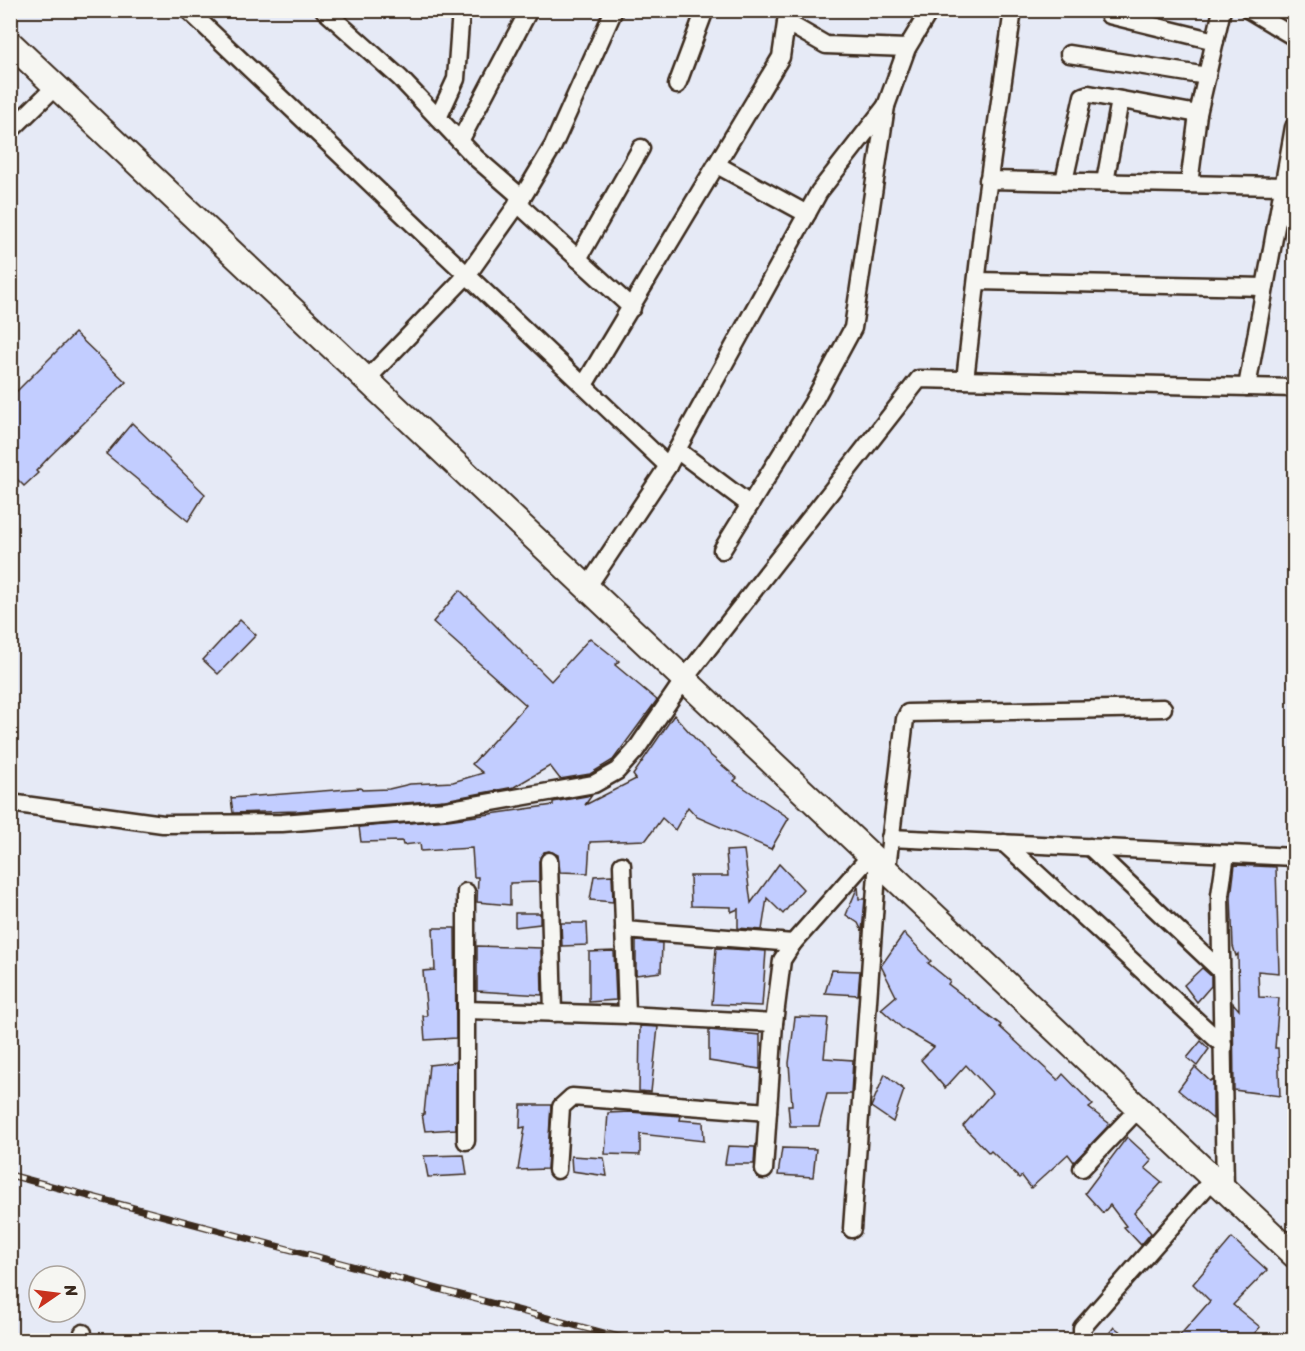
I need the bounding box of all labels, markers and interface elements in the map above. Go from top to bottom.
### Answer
north arrow [27,1264,87,1324]
text: N [55,1281,87,1300]

